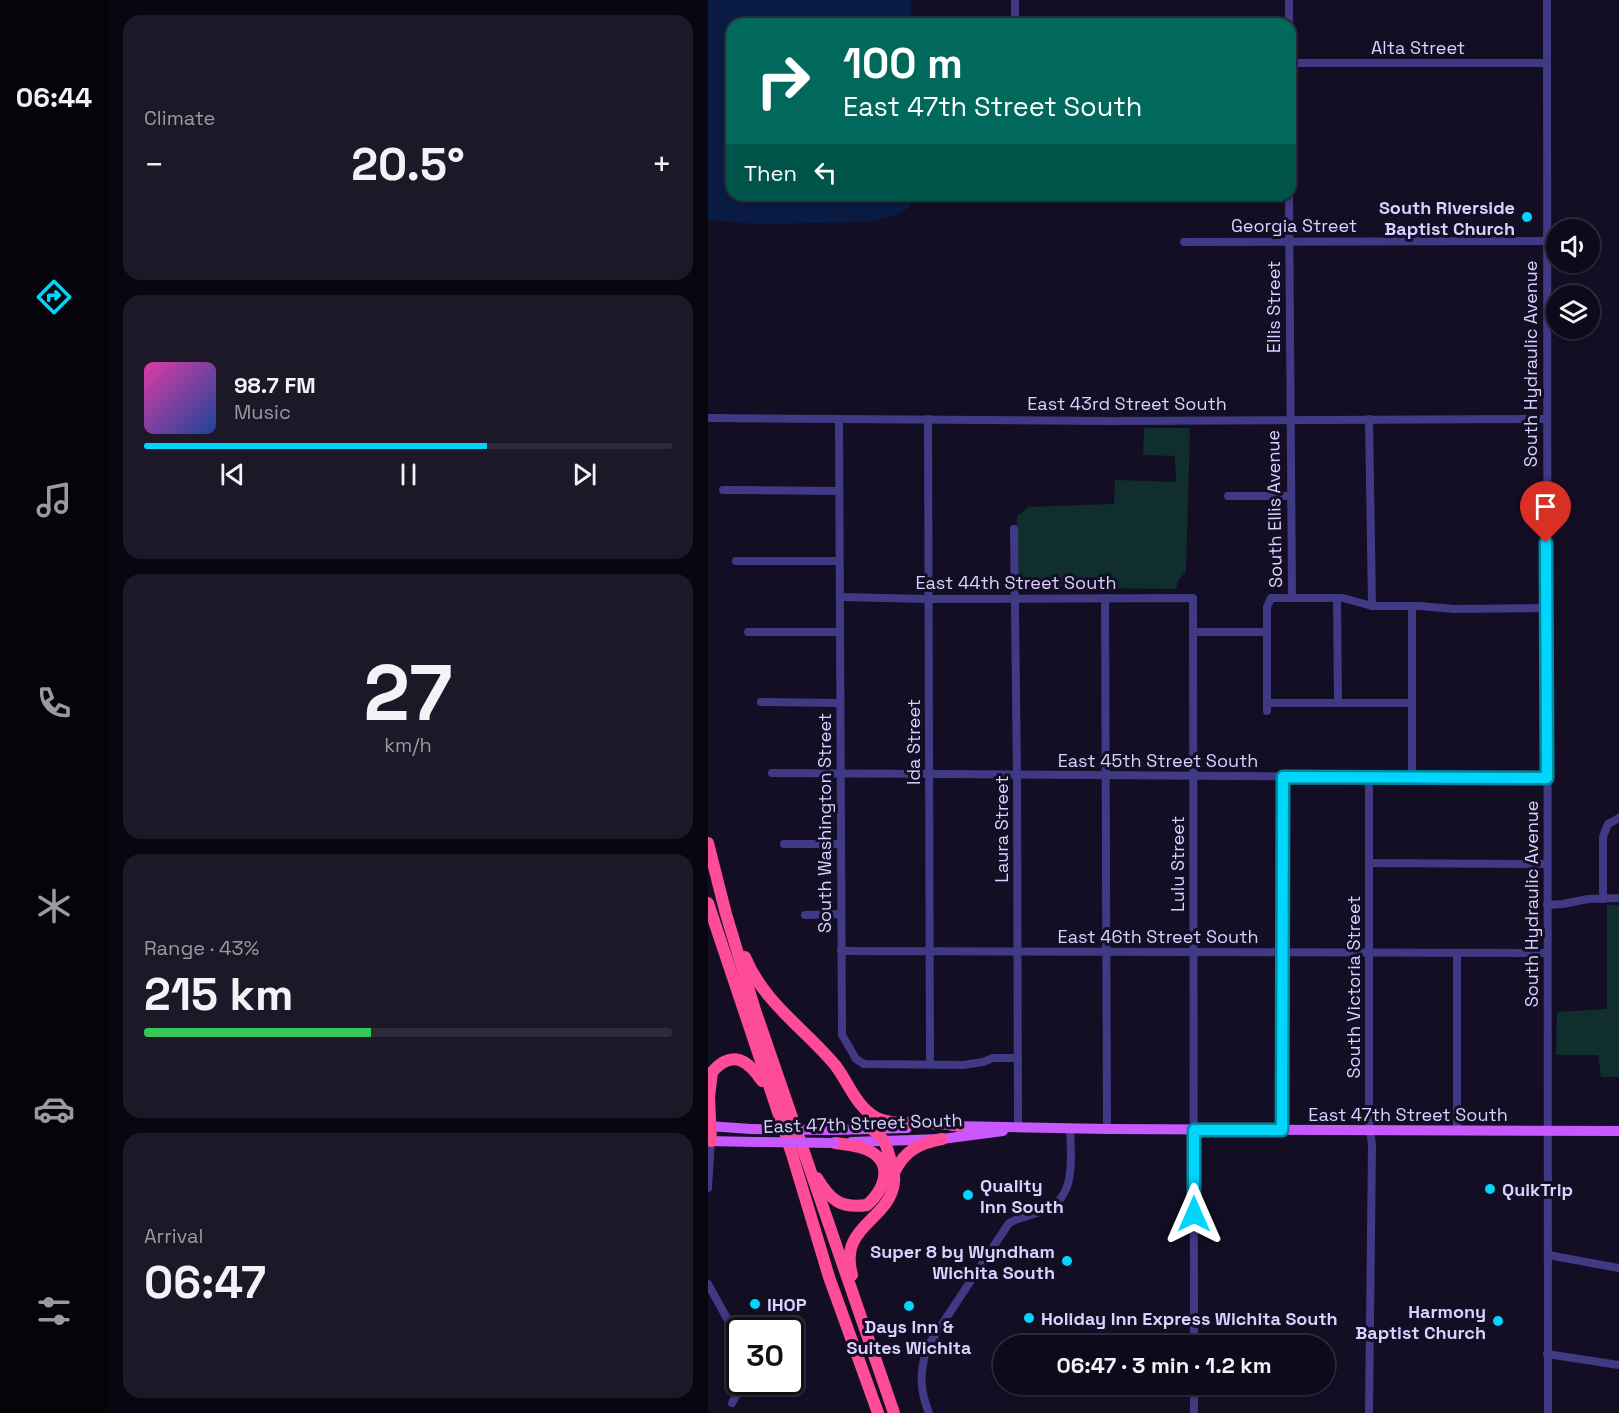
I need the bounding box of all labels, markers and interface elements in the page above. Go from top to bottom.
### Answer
street label: Alta Street [1371,36,1465,59]
text: 100 m [843,37,963,90]
icon: right [744,42,822,120]
text: 06:44 [16,80,92,115]
text: East 47th Street South [843,89,1142,124]
text: Climate [144,105,215,131]
text: 20.5° [351,136,465,193]
text: − [144,144,164,186]
text: + [652,144,672,186]
icon: left [809,156,842,189]
text: Then [744,159,797,187]
place label: South Riverside Baptist Church [1379,196,1515,240]
marker: South Riverside Baptist Church [1520,210,1534,224]
street label: Georgia Street [1231,214,1357,237]
map controls [1546,219,1600,339]
button: sound [1546,219,1600,273]
street label: Ellis Street [1262,261,1285,353]
street label: South Hydraulic Avenue [1519,261,1542,467]
icon: directions [33,276,75,318]
button: layers [1546,285,1600,339]
text: 98.7 FM [234,371,316,399]
street label: East 43rd Street South [1027,392,1227,415]
text: Music [234,399,291,425]
street label: South Ellis Avenue [1261,430,1287,588]
icon: previous [216,458,249,491]
icon: pause [392,458,425,491]
icon: next [568,458,601,491]
icon: music [33,479,75,521]
pin [1520,481,1571,543]
icon: arrive [1529,490,1562,523]
street label: East 44th Street South [915,571,1117,594]
text: 27 [364,643,452,743]
icon: phone [33,682,75,724]
street label: Ida Street [902,699,925,785]
street label: South Washington Street [813,713,836,933]
text: km/h [384,732,432,758]
street label: East 45th Street South [1058,749,1258,772]
street label: Laura Street [990,775,1013,883]
street label: South Hydraulic Avenue [1520,801,1543,1007]
street label: Lulu Street [1166,816,1189,912]
icon: climate [33,885,75,927]
street label: South Victoria Street [1342,895,1365,1079]
street label: East 46th Street South [1058,925,1258,948]
text: Range · 43% [144,935,259,961]
text: 215 km [144,966,293,1023]
icon: car [33,1088,75,1130]
street label: East 47th Street South [1308,1103,1508,1126]
street label: East 47th Street South [763,1108,963,1138]
place label: Quality Inn South [980,1174,1064,1218]
place label: QuikTrip [1502,1178,1573,1201]
position arrow [1162,1182,1226,1246]
marker: QuikTrip [1483,1182,1497,1196]
marker: Quality Inn South [961,1188,975,1202]
text: Arrival [144,1223,203,1249]
place label: Super 8 by Wyndham Wichita South [870,1240,1055,1284]
text: 06:47 [144,1254,266,1311]
marker: Super 8 by Wyndham Wichita South [1060,1254,1074,1268]
icon: filters [33,1290,75,1332]
place label: IHOP [767,1293,807,1316]
marker: IHOP [748,1297,762,1311]
marker: Days Inn & Suites Wichita [902,1299,916,1313]
place label: Harmony Baptist Church [1355,1300,1486,1344]
place label: Holiday Inn Express Wichita South [1041,1307,1338,1330]
marker: Holiday Inn Express Wichita South [1022,1311,1036,1325]
marker: Harmony Baptist Church [1491,1314,1505,1328]
place label: Days Inn & Suites Wichita [847,1315,972,1359]
speed limit sign: 30 [726,1317,804,1395]
text: 06:47 · 3 min · 1.2 km [1056,1351,1272,1379]

